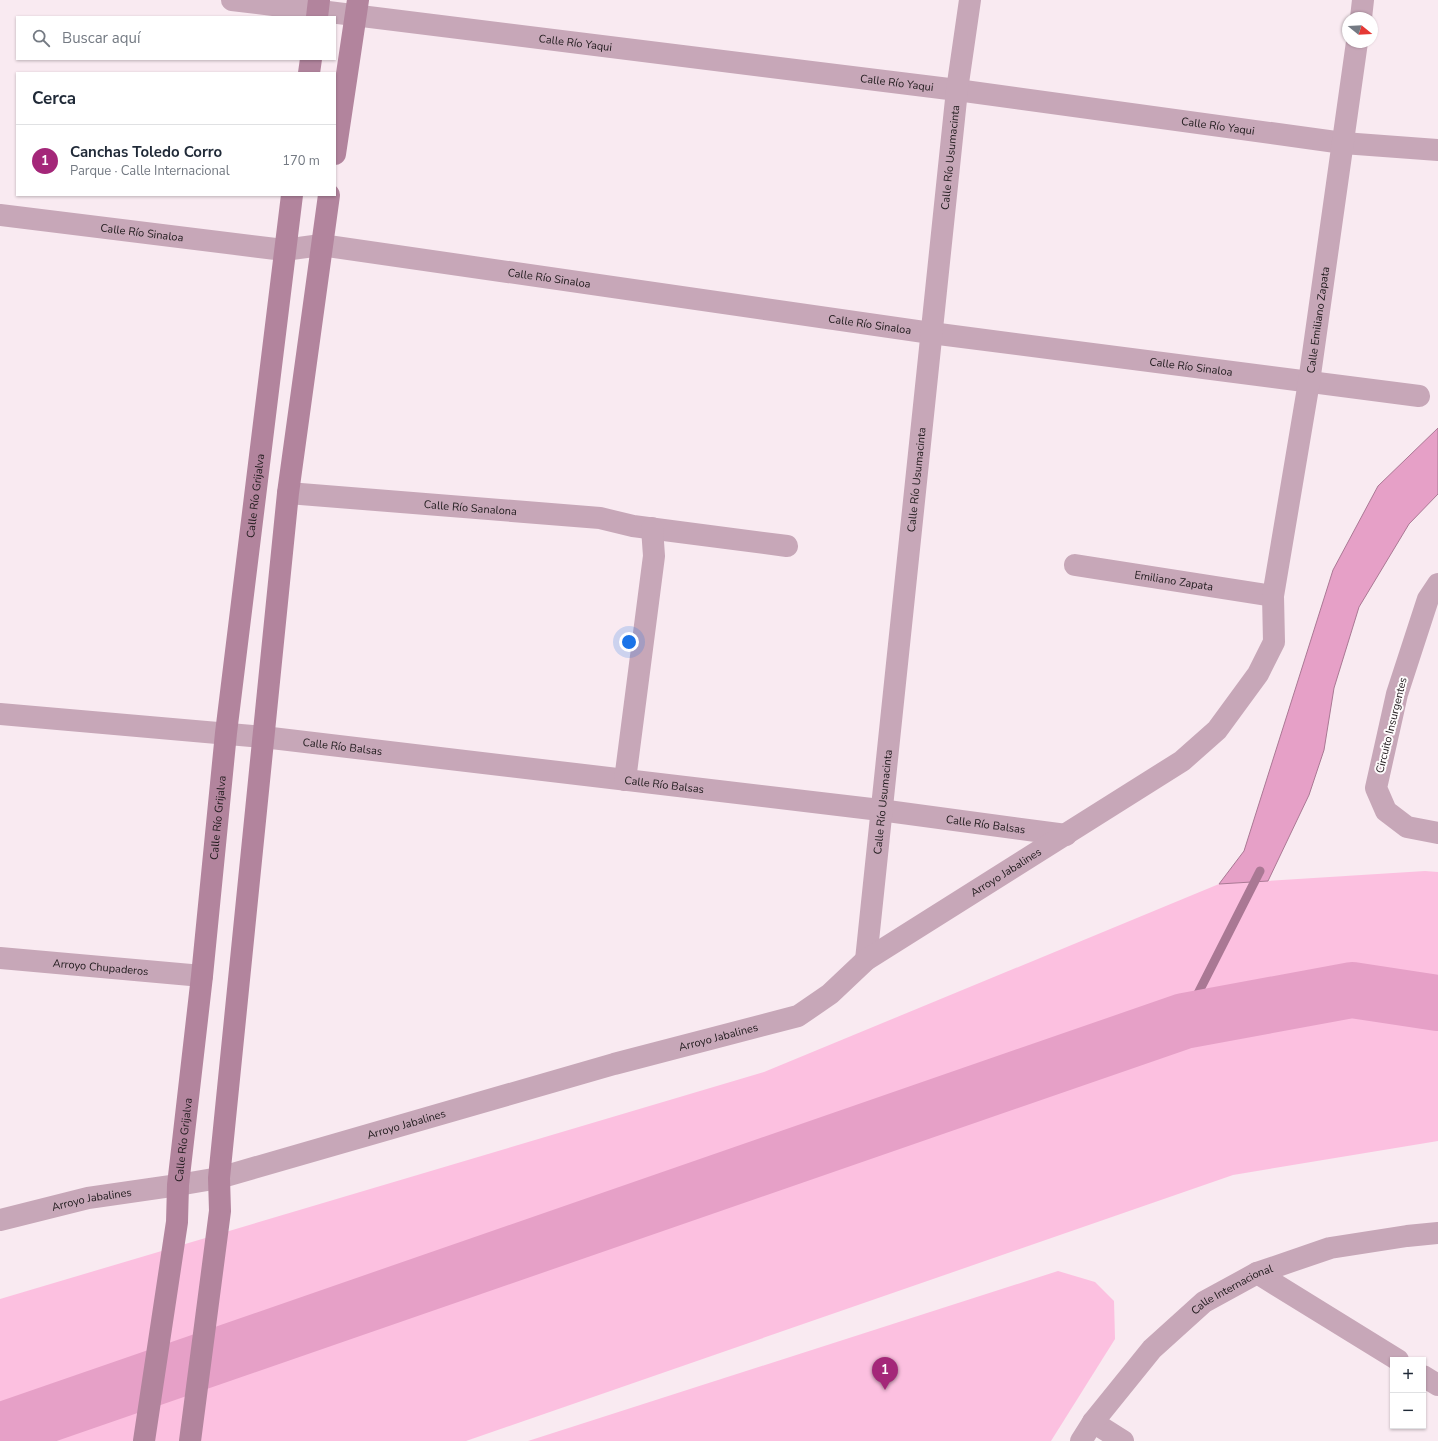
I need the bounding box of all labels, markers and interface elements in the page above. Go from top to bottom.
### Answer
north arrow [1342,12,1378,48]
search box [16,16,336,60]
icon: search [30,27,52,49]
text: Buscar aquí [62,28,140,48]
street label: Calle Río Yaqui [538,31,613,55]
street label: Calle Río Yaqui [859,71,934,95]
text: Cerca [32,87,76,110]
street label: Calle Río Usumacinta [938,104,963,211]
street label: Calle Río Yaqui [1180,114,1256,139]
text: Canchas Toledo Corro [70,142,222,162]
text: 1 [41,152,49,170]
text: 170 m [282,152,320,170]
text: Parque · Calle Internacional [70,162,230,180]
street label: Calle Río Sinaloa [99,220,184,246]
street label: Calle Río Sinaloa [507,265,592,292]
street label: Calle Emiliano Zapata [1303,265,1333,374]
street label: Calle Río Sinaloa [827,311,912,338]
street label: Calle Río Sinaloa [1149,354,1234,380]
street label: Calle Río Usumacinta [904,426,930,533]
street label: Calle Río Grijalva [243,453,268,539]
street label: Calle Río Sanalona [423,497,518,519]
street label: Emiliano Zapata [1133,567,1214,595]
your location [619,632,639,652]
street label: Circuito Insurgentes [1372,676,1411,775]
street label: Calle Río Balsas [302,735,383,759]
street label: Calle Río Usumacinta [870,749,896,855]
street label: Calle Río Balsas [624,773,705,797]
street label: Calle Río Grijalva [207,775,230,861]
street label: Calle Río Balsas [945,812,1026,837]
street label: Arroyo Jabalines [968,844,1044,900]
street label: Arroyo Chupaderos [52,956,149,979]
street label: Arroyo Jabalines [677,1020,760,1055]
street label: Calle Río Grijalva [171,1097,196,1183]
street label: Arroyo Jabalines [365,1106,447,1143]
street label: Arroyo Jabalines [50,1185,133,1215]
street label: Calle Internacional [1188,1261,1276,1318]
pin: 1 [872,1357,898,1390]
map controls [1390,1357,1426,1429]
button: + [1390,1357,1426,1393]
button: − [1390,1393,1426,1429]

